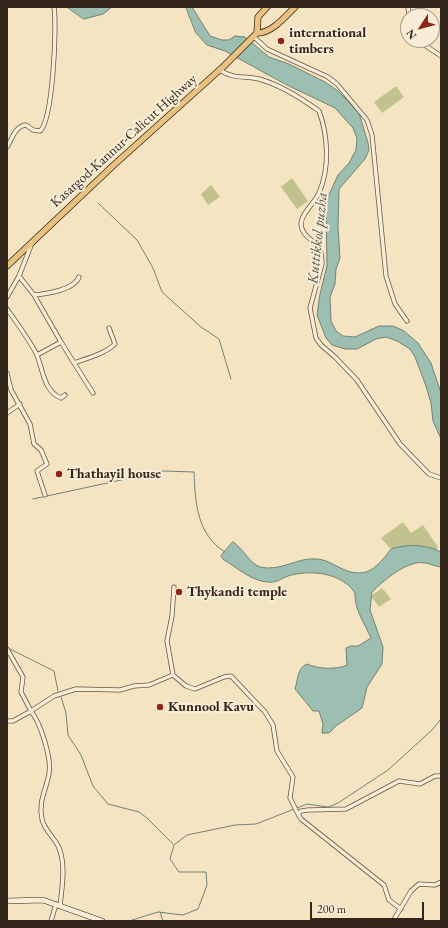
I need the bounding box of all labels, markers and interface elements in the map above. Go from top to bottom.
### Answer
north arrow [400,8,440,48]
place label: international timbers [289,25,366,58]
text: N [403,27,419,42]
marker: international timbers [276,36,286,46]
street label: Kasargod-Kannur-Calicut Highway [47,71,201,211]
water label: Kuttikkol puzha [304,191,332,285]
place label: Thathayil house [67,466,161,482]
marker: Thathayil house [54,469,64,479]
place label: Thykandi temple [187,584,287,600]
marker: Thykandi temple [174,587,184,597]
place label: Kunnool Kavu [168,699,254,715]
marker: Kunnool Kavu [155,702,165,712]
scale bar [312,894,426,920]
text: 200 m [317,901,346,917]

